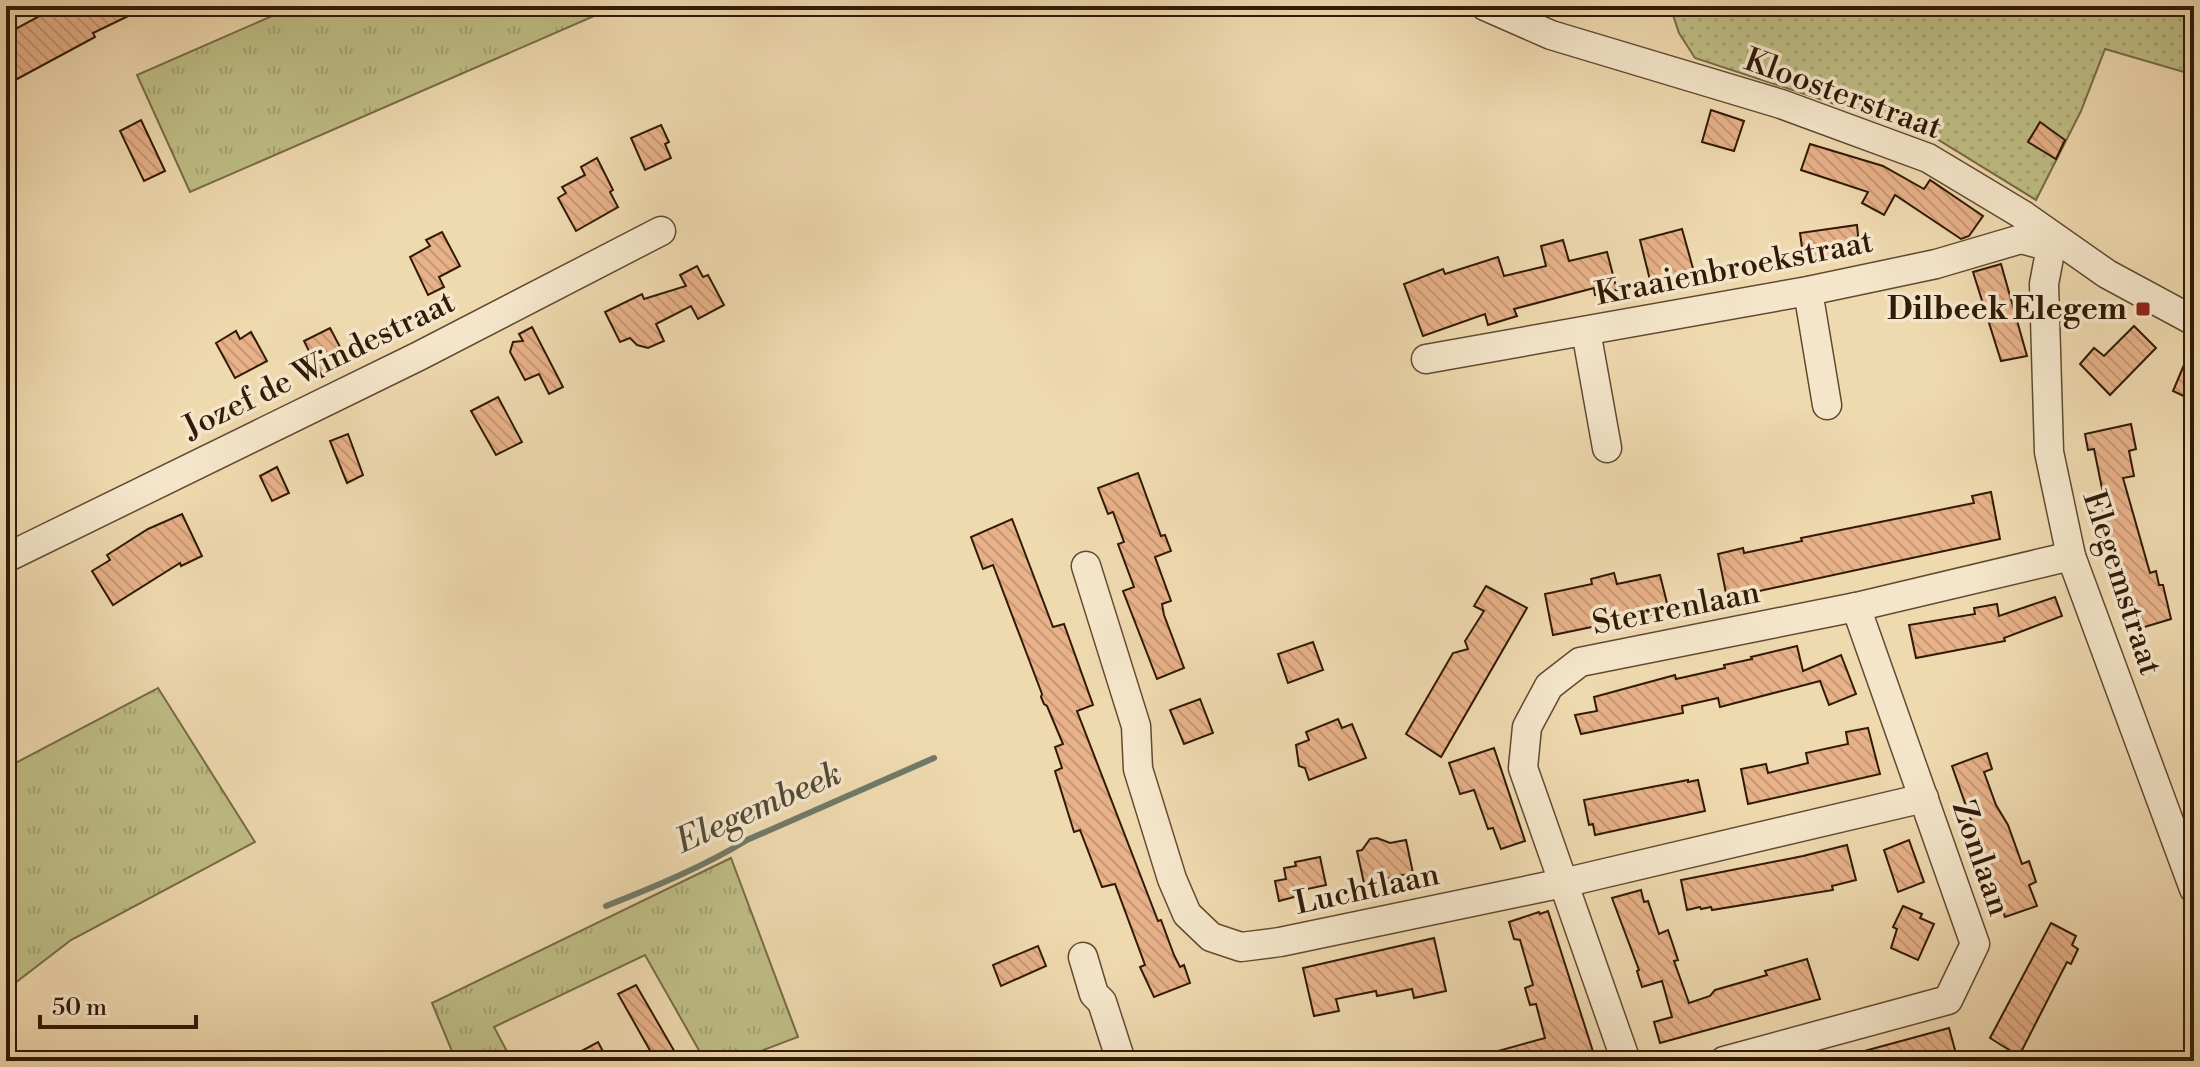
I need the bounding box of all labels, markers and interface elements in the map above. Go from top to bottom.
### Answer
street label: Kloosterstraat [1739,40,1947,148]
street label: Kraaienbroekstraat [1592,221,1876,315]
street label: Jozef de Windestraat [176,282,461,449]
place label: Dilbeek Elegem [1887,289,2127,329]
marker: Dilbeek Elegem [2134,300,2152,318]
street label: Elegemstraat [2073,486,2171,680]
street label: Sterrenlaan [1589,572,1763,644]
water label: Elegembeek [668,753,848,864]
street label: Zonlaan [1943,795,2019,921]
street label: Luchtlaan [1291,854,1443,924]
scale bar [40,979,196,1029]
text: 50 m [52,993,107,1023]

